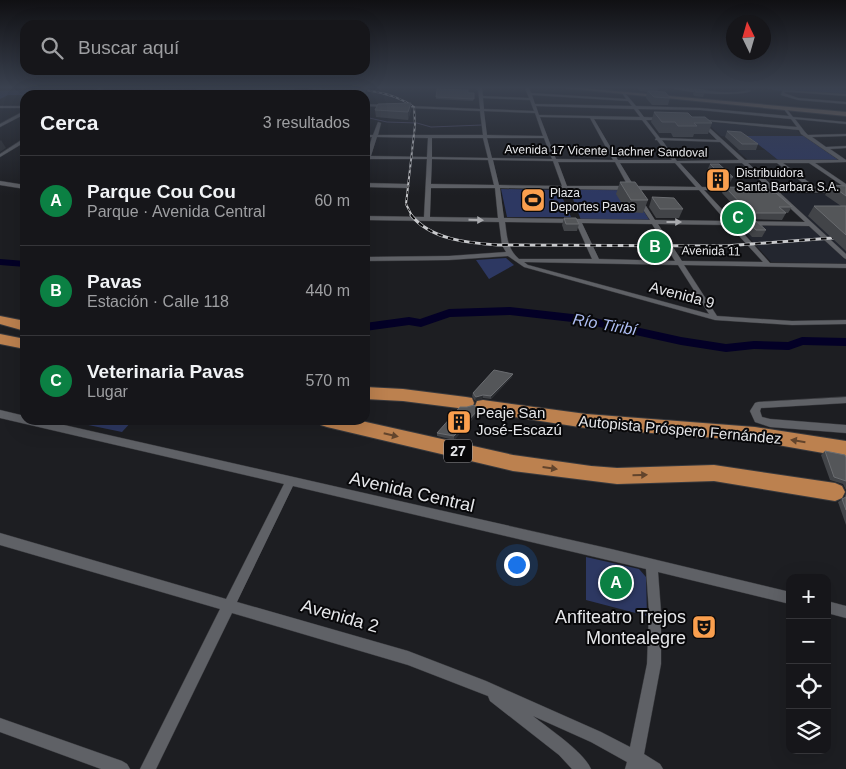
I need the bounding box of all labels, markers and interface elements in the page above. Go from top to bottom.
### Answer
north arrow [726,15,771,60]
search box [20,20,370,75]
icon: search [38,34,66,62]
text: Buscar aquí [78,37,179,58]
text: Cerca [40,111,98,134]
text: 3 resultados [263,114,350,131]
street label: Avenida 17 Vicente Lachner Sandoval [504,142,708,160]
place label: Distribuidora Santa Barbara S.A. [736,166,839,194]
building icon: Distribuidora Santa Barbara S.A. [705,167,731,193]
text: Parque Cou Cou [87,181,236,202]
place label: Plaza Deportes Pavas [550,186,635,214]
sports icon: Plaza Deportes Pavas [520,187,546,213]
text: A [50,192,62,209]
text: 60 m [314,192,350,209]
pin: C [722,199,754,237]
text: Parque · Avenida Central [87,203,265,220]
one-way arrow [468,216,484,224]
one-way arrow [666,218,682,226]
pin: B [639,228,671,266]
street label: Avenida 11 [681,243,741,259]
text: Pavas [87,271,142,292]
street label: Avenida 9 [648,278,716,311]
text: B [50,282,62,299]
text: 440 m [306,282,350,299]
text: Estación · Calle 118 [87,293,229,310]
water label: Río Tiribí [572,310,640,339]
text: Veterinaria Pavas [87,361,244,382]
text: C [50,372,62,389]
text: 570 m [306,372,350,389]
text: Lugar [87,383,128,400]
place label: Peaje San José-Escazú [476,404,562,438]
building icon: Peaje San José-Escazú [446,409,472,435]
street label: Autopista Próspero Fernández [578,412,782,447]
one-way arrow [384,431,399,439]
one-way arrow [790,437,806,445]
road number: 27 [444,440,472,462]
one-way arrow [543,464,559,472]
street label: Avenida Central [348,468,476,516]
one-way arrow [632,471,648,479]
your location [504,552,530,578]
pin: A [600,564,632,602]
map controls [786,574,831,754]
button: + [786,574,831,619]
street label: Avenida 2 [299,595,381,637]
place label: Anfiteatro Trejos Montealegre [555,607,686,648]
theatre icon: Anfiteatro Trejos Montealegre [691,614,717,640]
button: − [786,619,831,664]
button: locate [786,664,831,709]
button: layers [786,709,831,754]

